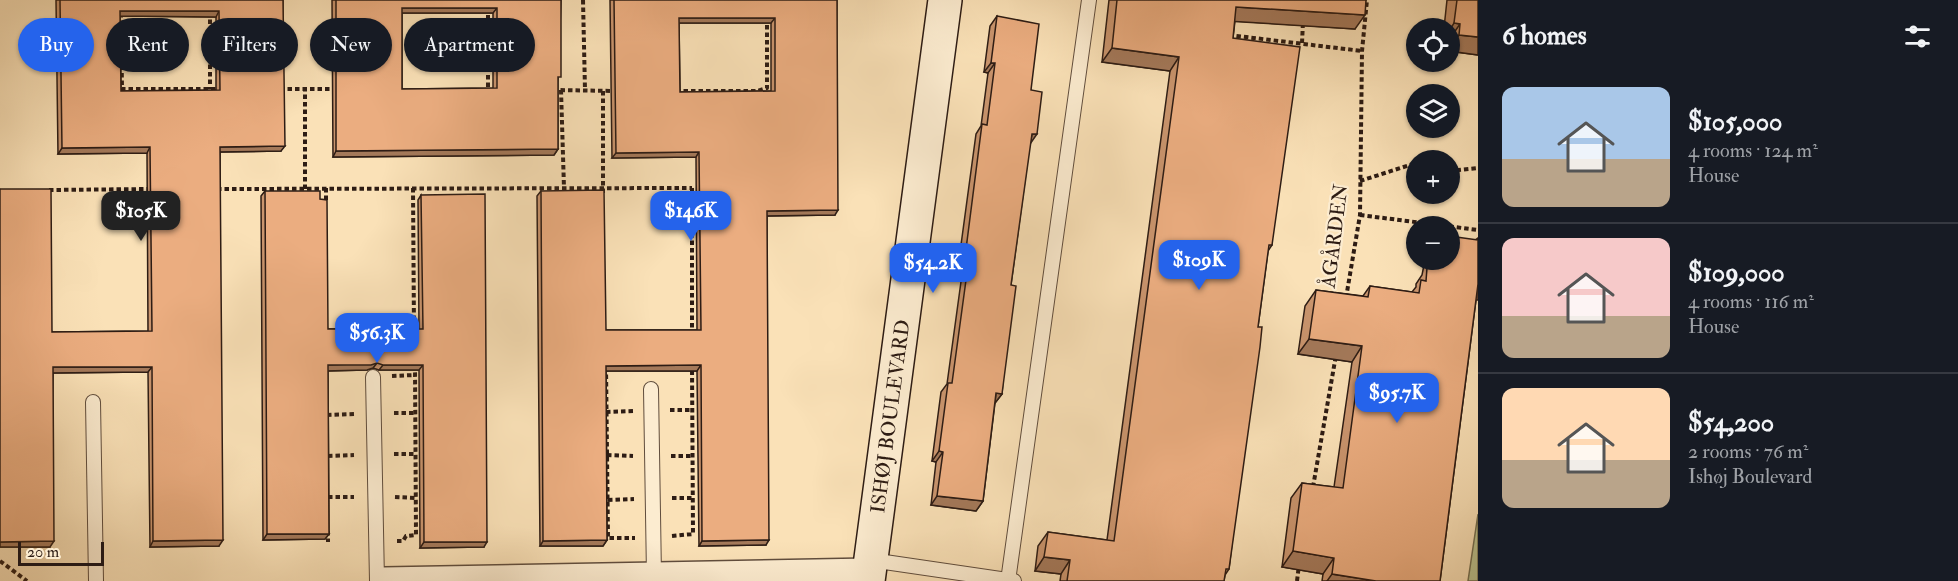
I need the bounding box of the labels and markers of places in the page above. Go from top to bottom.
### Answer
pin: $105K [99,191,183,242]
pin: $146K [649,191,733,242]
pin: $109K [1157,240,1241,291]
pin: $54.2K [884,243,982,294]
pin: $56.3K [328,313,426,364]
pin: $95.7K [1348,373,1446,424]

